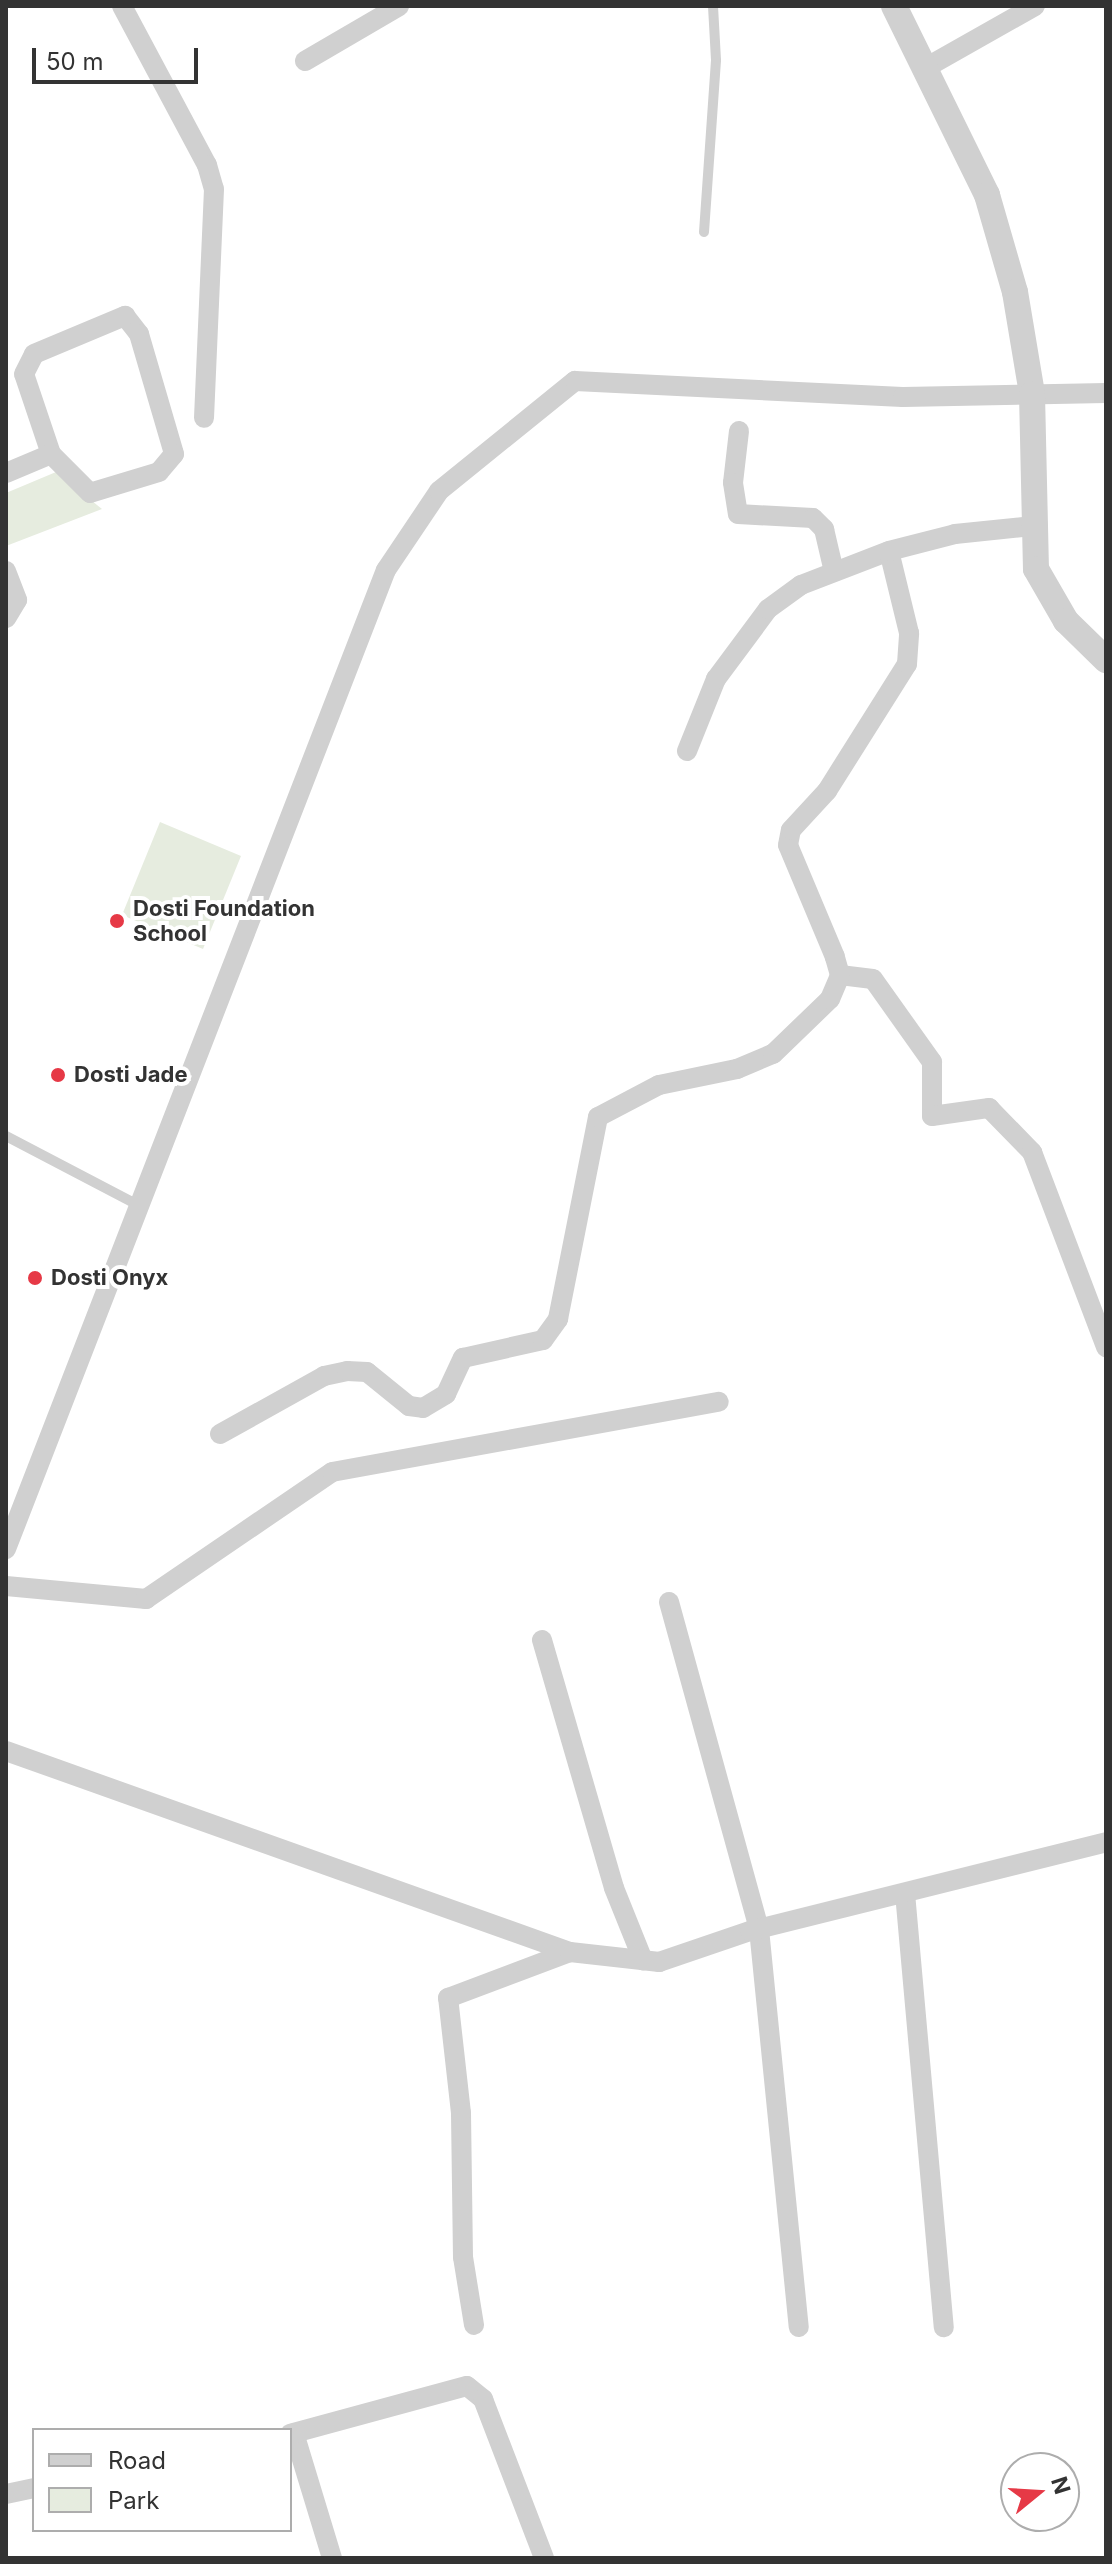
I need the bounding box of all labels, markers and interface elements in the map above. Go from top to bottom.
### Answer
scale bar [36,32,202,82]
text: 50 m [46,47,104,76]
place label: Dosti Foundation School [133,895,315,946]
marker: Dosti Foundation School [108,912,126,930]
place label: Dosti Jade [74,1062,188,1088]
marker: Dosti Jade [49,1066,67,1084]
place label: Dosti Onyx [51,1265,168,1291]
marker: Dosti Onyx [26,1269,44,1287]
legend [32,2428,292,2532]
text: Road [108,2446,166,2475]
north arrow [1000,2452,1080,2532]
text: N [1046,2473,1076,2497]
text: Park [108,2486,159,2515]

